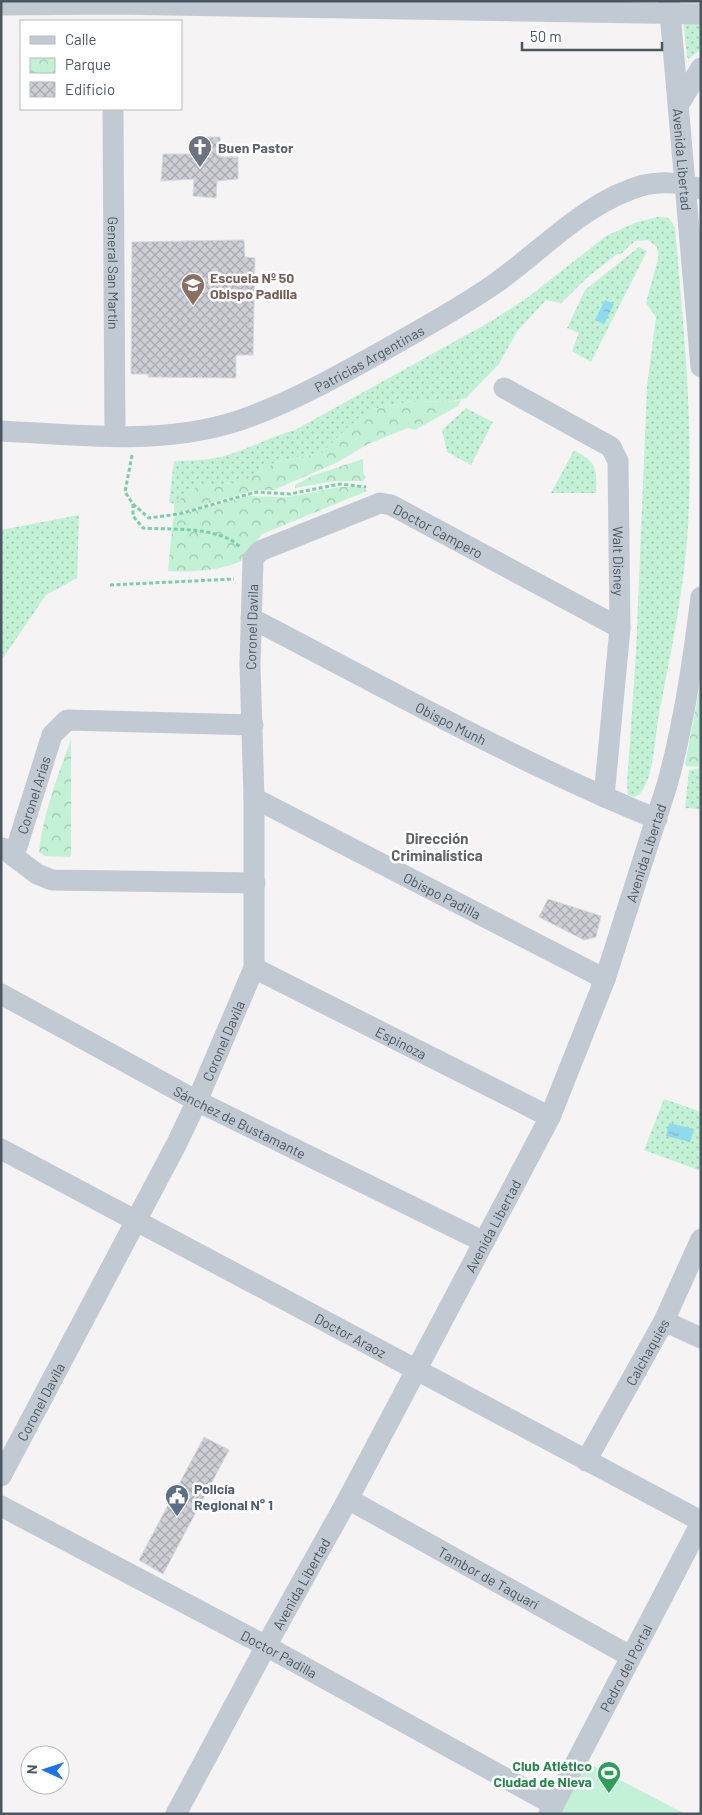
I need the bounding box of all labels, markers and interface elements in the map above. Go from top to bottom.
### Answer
legend [20,20,182,110]
scale bar [522,20,662,52]
text: 50 m [530,27,562,45]
text: Calle [65,30,97,48]
text: Parque [65,55,111,73]
text: Edificio [65,80,115,98]
street label: Avenida Libertad [670,108,696,211]
church icon: Buen Pastor [187,134,213,168]
place label: Buen Pastor [218,139,294,156]
street label: General San Martín [105,216,123,330]
place label: Escuela Nº 50 Obispo Padilla [210,269,297,302]
school or university icon: Escuela Nº 50 Obispo Padilla [180,272,206,306]
street label: Patricias Argentinas [311,321,427,395]
street label: Doctor Campero [391,500,486,561]
street label: Walt Disney [610,526,628,597]
street label: Coronel Davila [241,584,261,670]
street label: Obispo Munh [413,698,490,748]
street label: Coronel Arias [13,754,53,836]
street label: Avenida Libertad [622,801,669,904]
district label: Dirección Criminalística [391,829,483,864]
street label: Obispo Padilla [401,868,484,922]
street label: Coronel Davila [198,998,248,1083]
street label: Espinoza [373,1022,430,1062]
street label: Sánchez de Bustamante [171,1081,309,1162]
street label: Avenida Libertad [461,1176,524,1275]
street label: Doctor Araoz [312,1309,389,1361]
street label: Calchaquies [621,1315,672,1388]
street label: Coronel Davila [13,1360,68,1444]
place label: Policía Regional N° 1 [194,1480,273,1513]
public building icon: Policía Regional N° 1 [164,1483,190,1517]
street label: Avenida Libertad [268,1535,333,1633]
street label: Tambor de Taquarí [435,1542,542,1612]
street label: Pedro del Portal [596,1621,655,1714]
street label: Doctor Padilla [238,1626,320,1681]
north arrow [20,1745,70,1795]
place label: Club Atlético Ciudad de Nieva [493,1757,592,1790]
sports icon: Club Atlético Ciudad de Nieva [596,1760,622,1794]
text: N [23,1764,40,1774]

